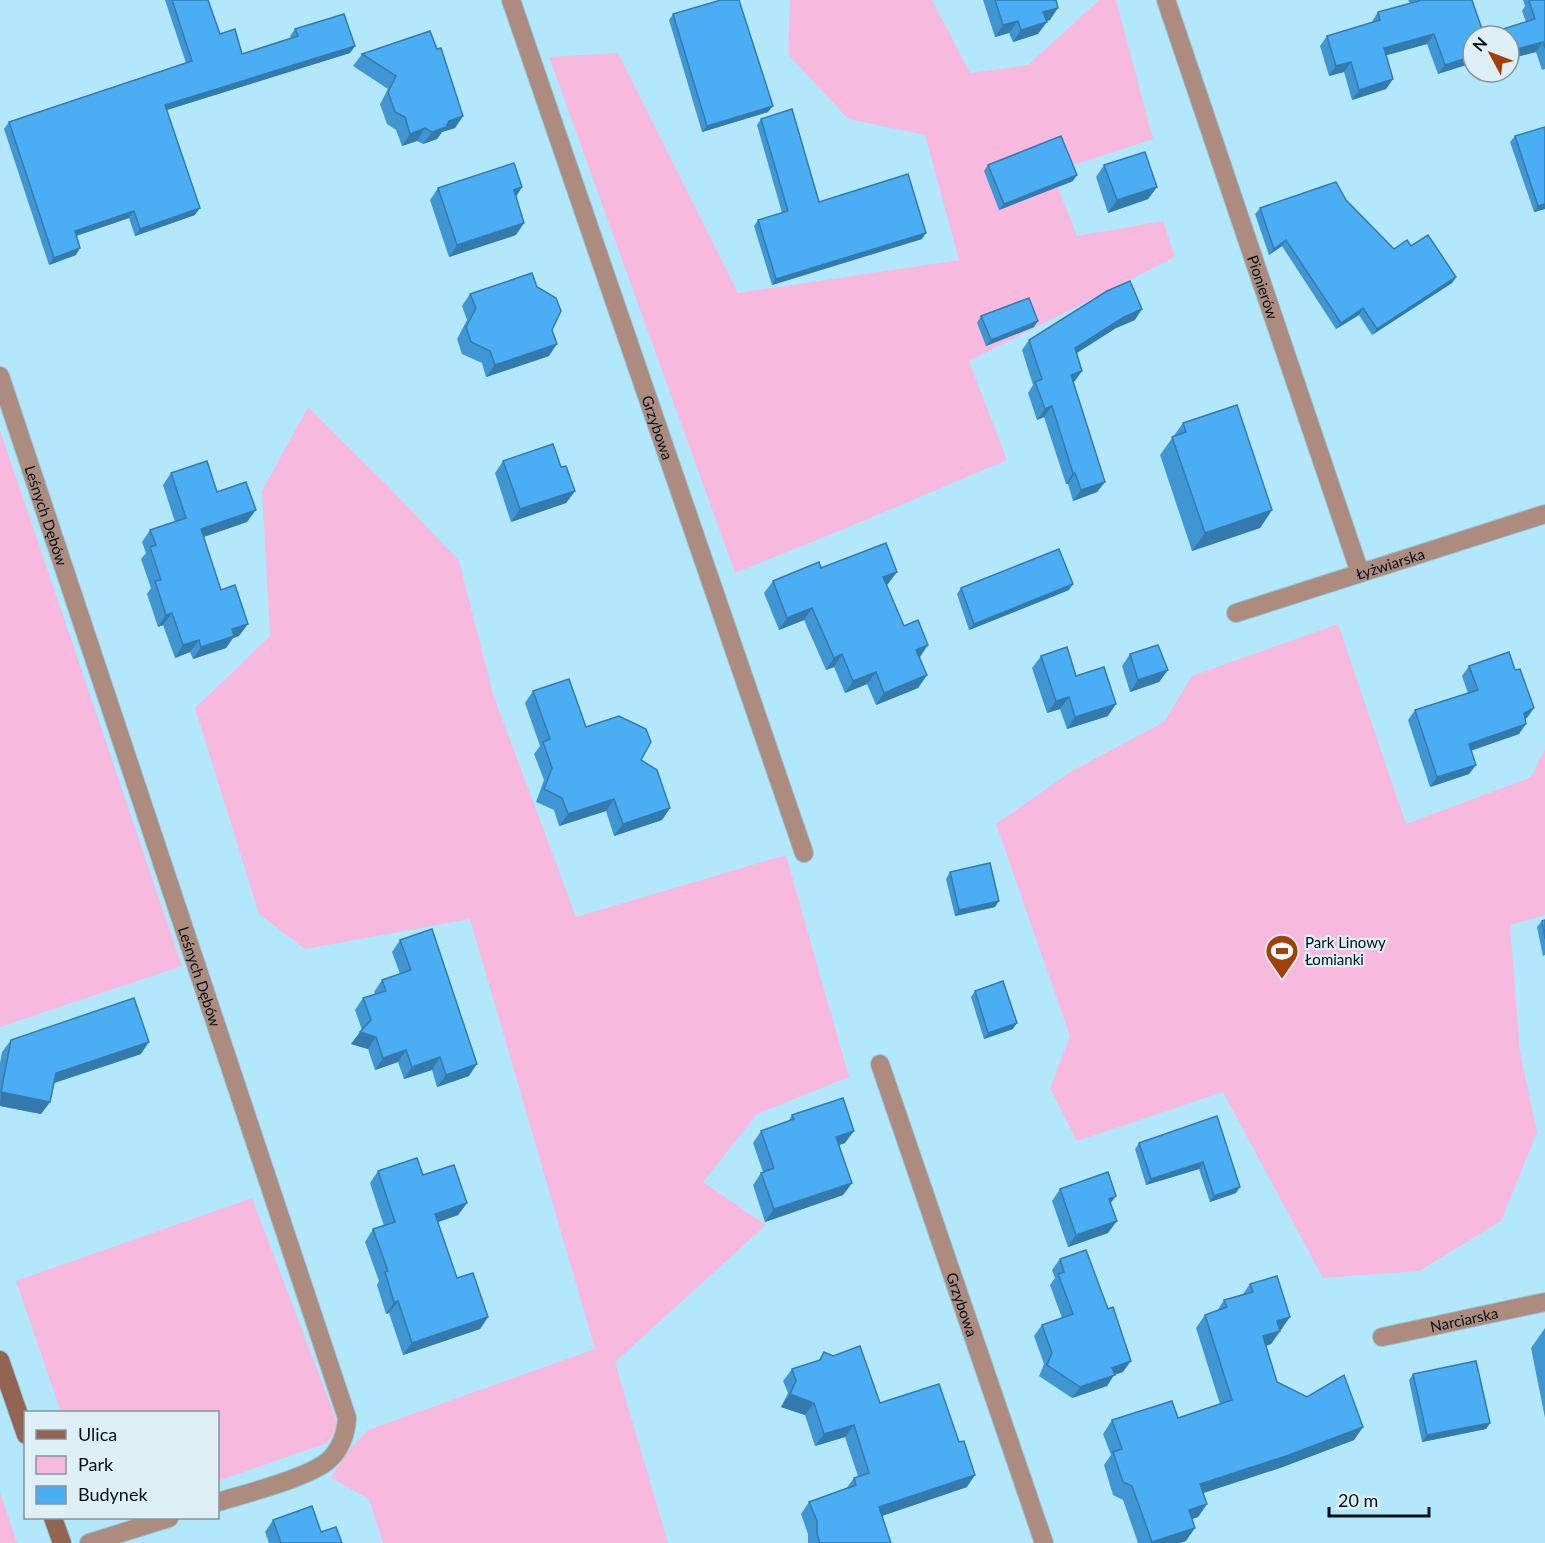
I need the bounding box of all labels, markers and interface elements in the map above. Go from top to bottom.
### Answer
north arrow [1461,24,1521,84]
text: N [1468,33,1491,55]
street label: Pionierów [1244,253,1282,322]
street label: Grzybowa [638,393,677,462]
street label: Leśnych Dębów [21,463,72,568]
street label: Łyżwiarska [1354,544,1427,583]
street label: Leśnych Dębów [175,924,225,1029]
sports icon: Park Linowy Łomianki [1264,933,1300,980]
place label: Park Linowy Łomianki [1305,933,1386,968]
street label: Grzybowa [943,1270,982,1339]
street label: Narciarska [1428,1303,1500,1335]
legend [24,1411,219,1519]
text: Ulica [78,1423,117,1445]
text: Park [78,1453,114,1475]
scale bar [1329,1480,1430,1518]
text: Budynek [78,1483,148,1505]
text: 20 m [1338,1489,1378,1511]

